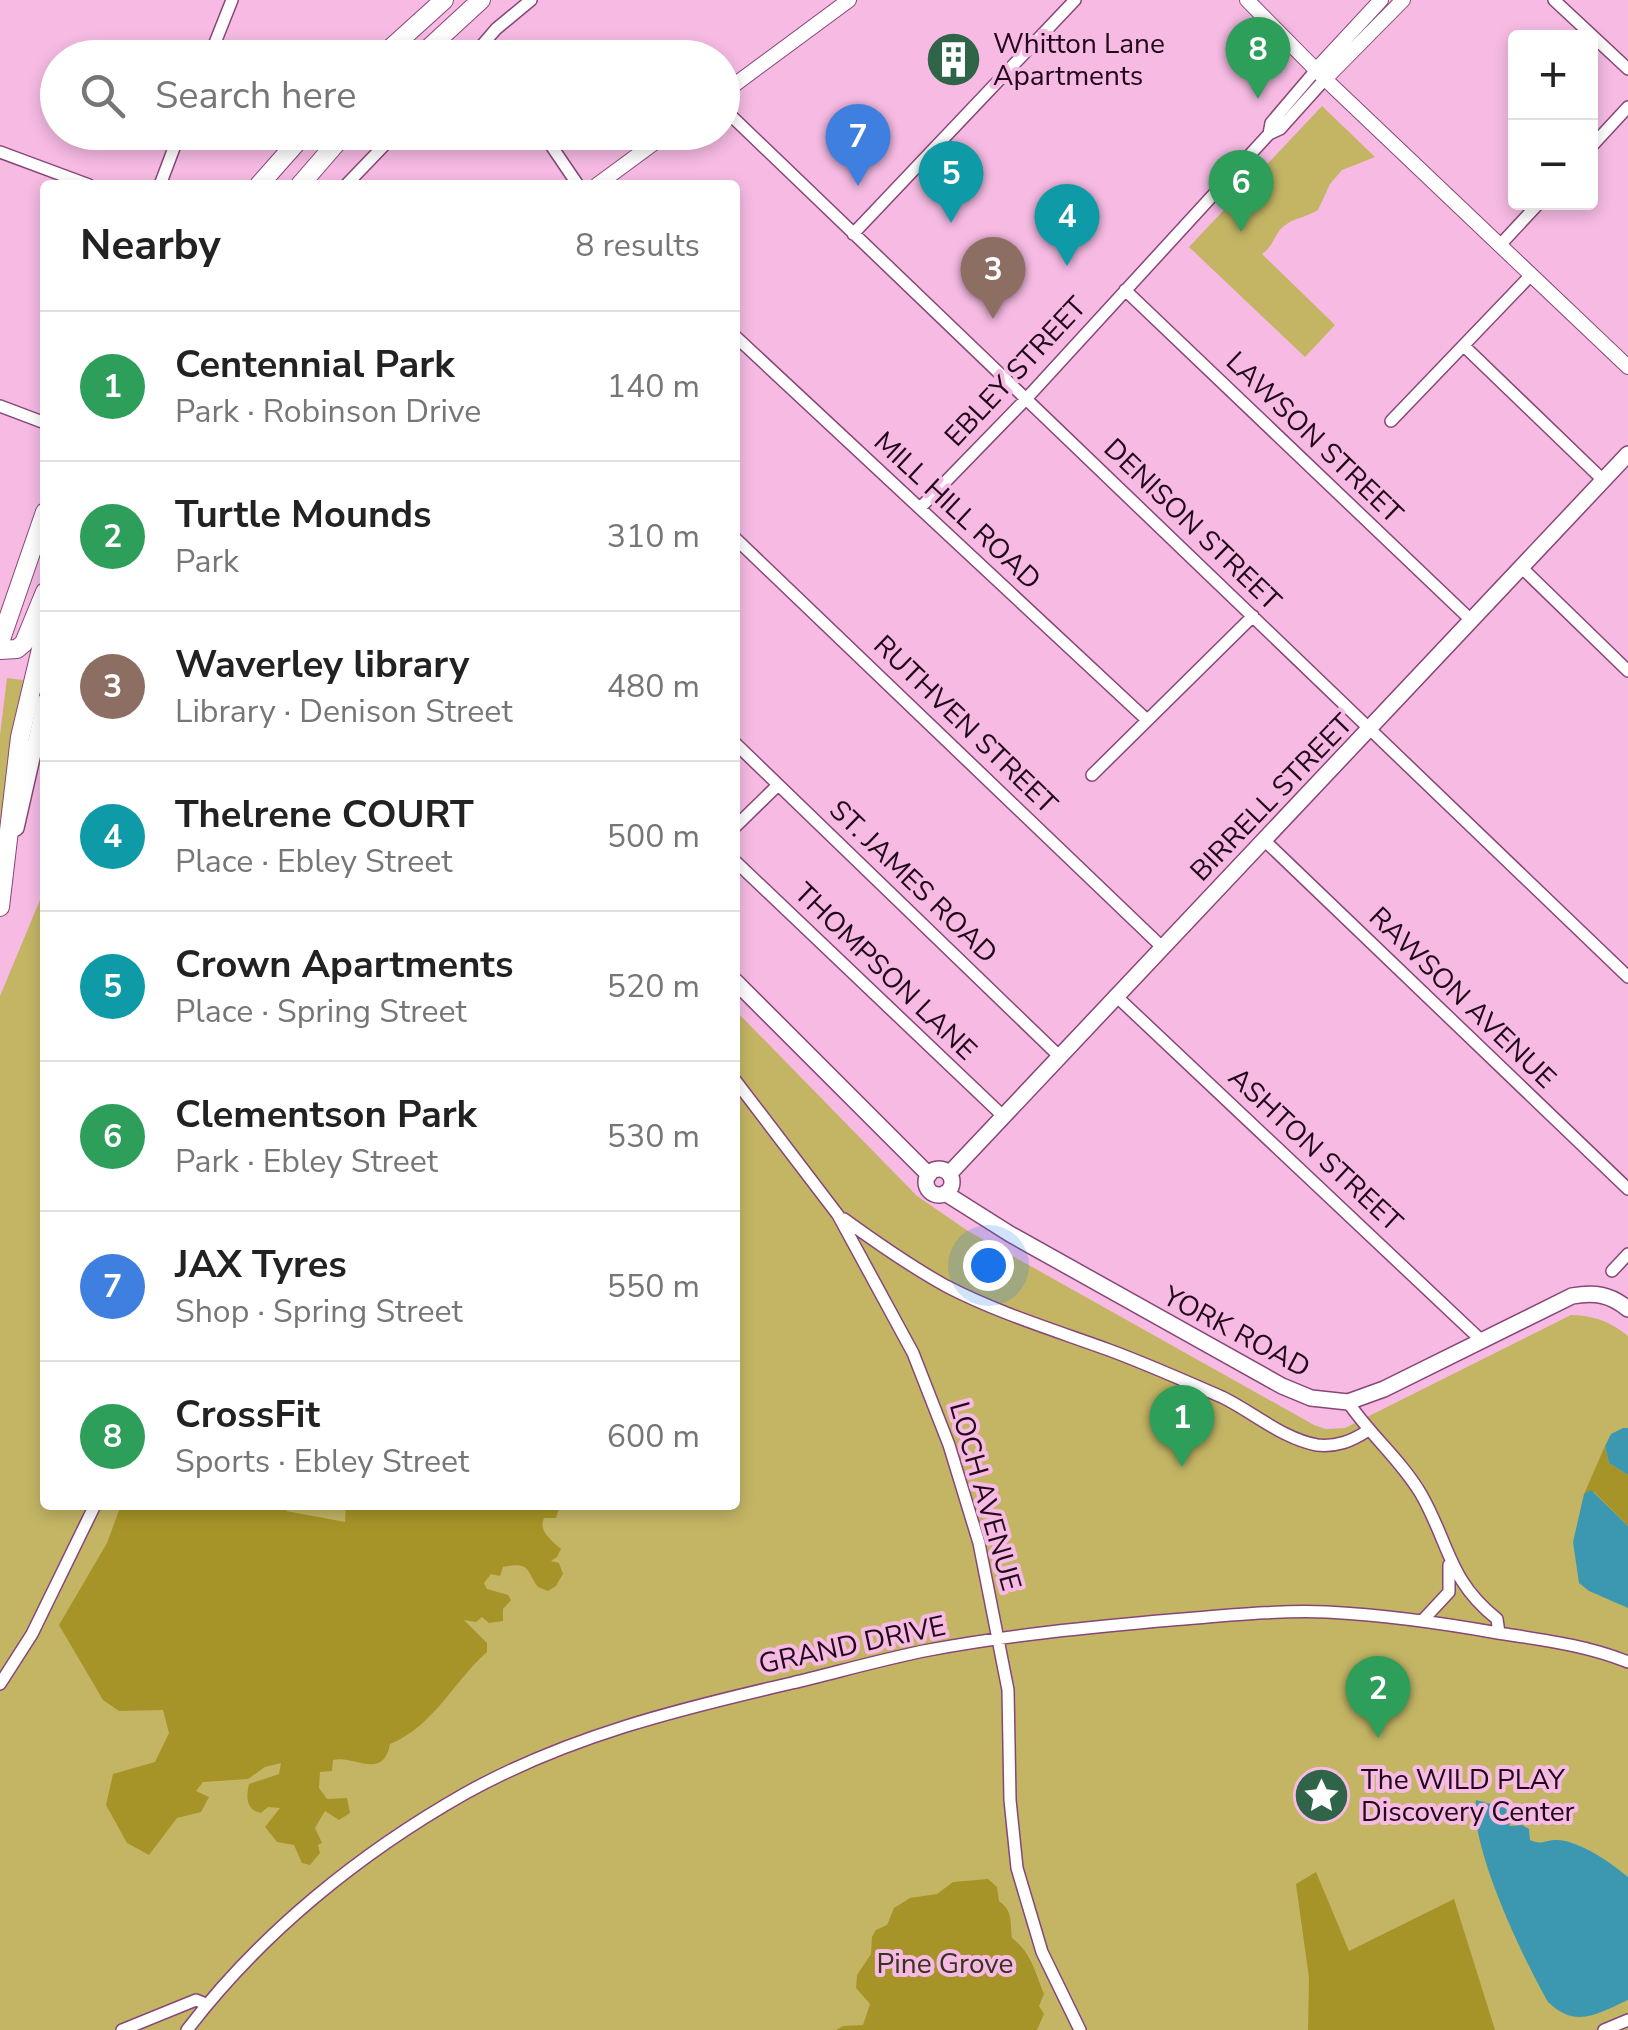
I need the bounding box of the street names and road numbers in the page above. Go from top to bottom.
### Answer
street label: EBLEY STREET [936,288,1095,455]
street label: LAWSON STREET [1218,343,1411,532]
street label: MILL HILL ROAD [865,423,1049,598]
street label: DENISON STREET [1095,430,1289,619]
street label: RUTHVEN STREET [865,627,1066,823]
street label: BIRRELL STREET [1182,706,1362,890]
street label: ST. JAMES ROAD [821,792,1006,972]
street label: THOMPSON LANE [786,875,985,1069]
street label: RAWSON AVENUE [1361,898,1564,1097]
street label: ASHTON STREET [1220,1059,1411,1241]
street label: YORK ROAD [1156,1277,1317,1387]
street label: LOCH AVENUE [940,1397,1030,1595]
street label: GRAND DRIVE [755,1607,949,1683]

